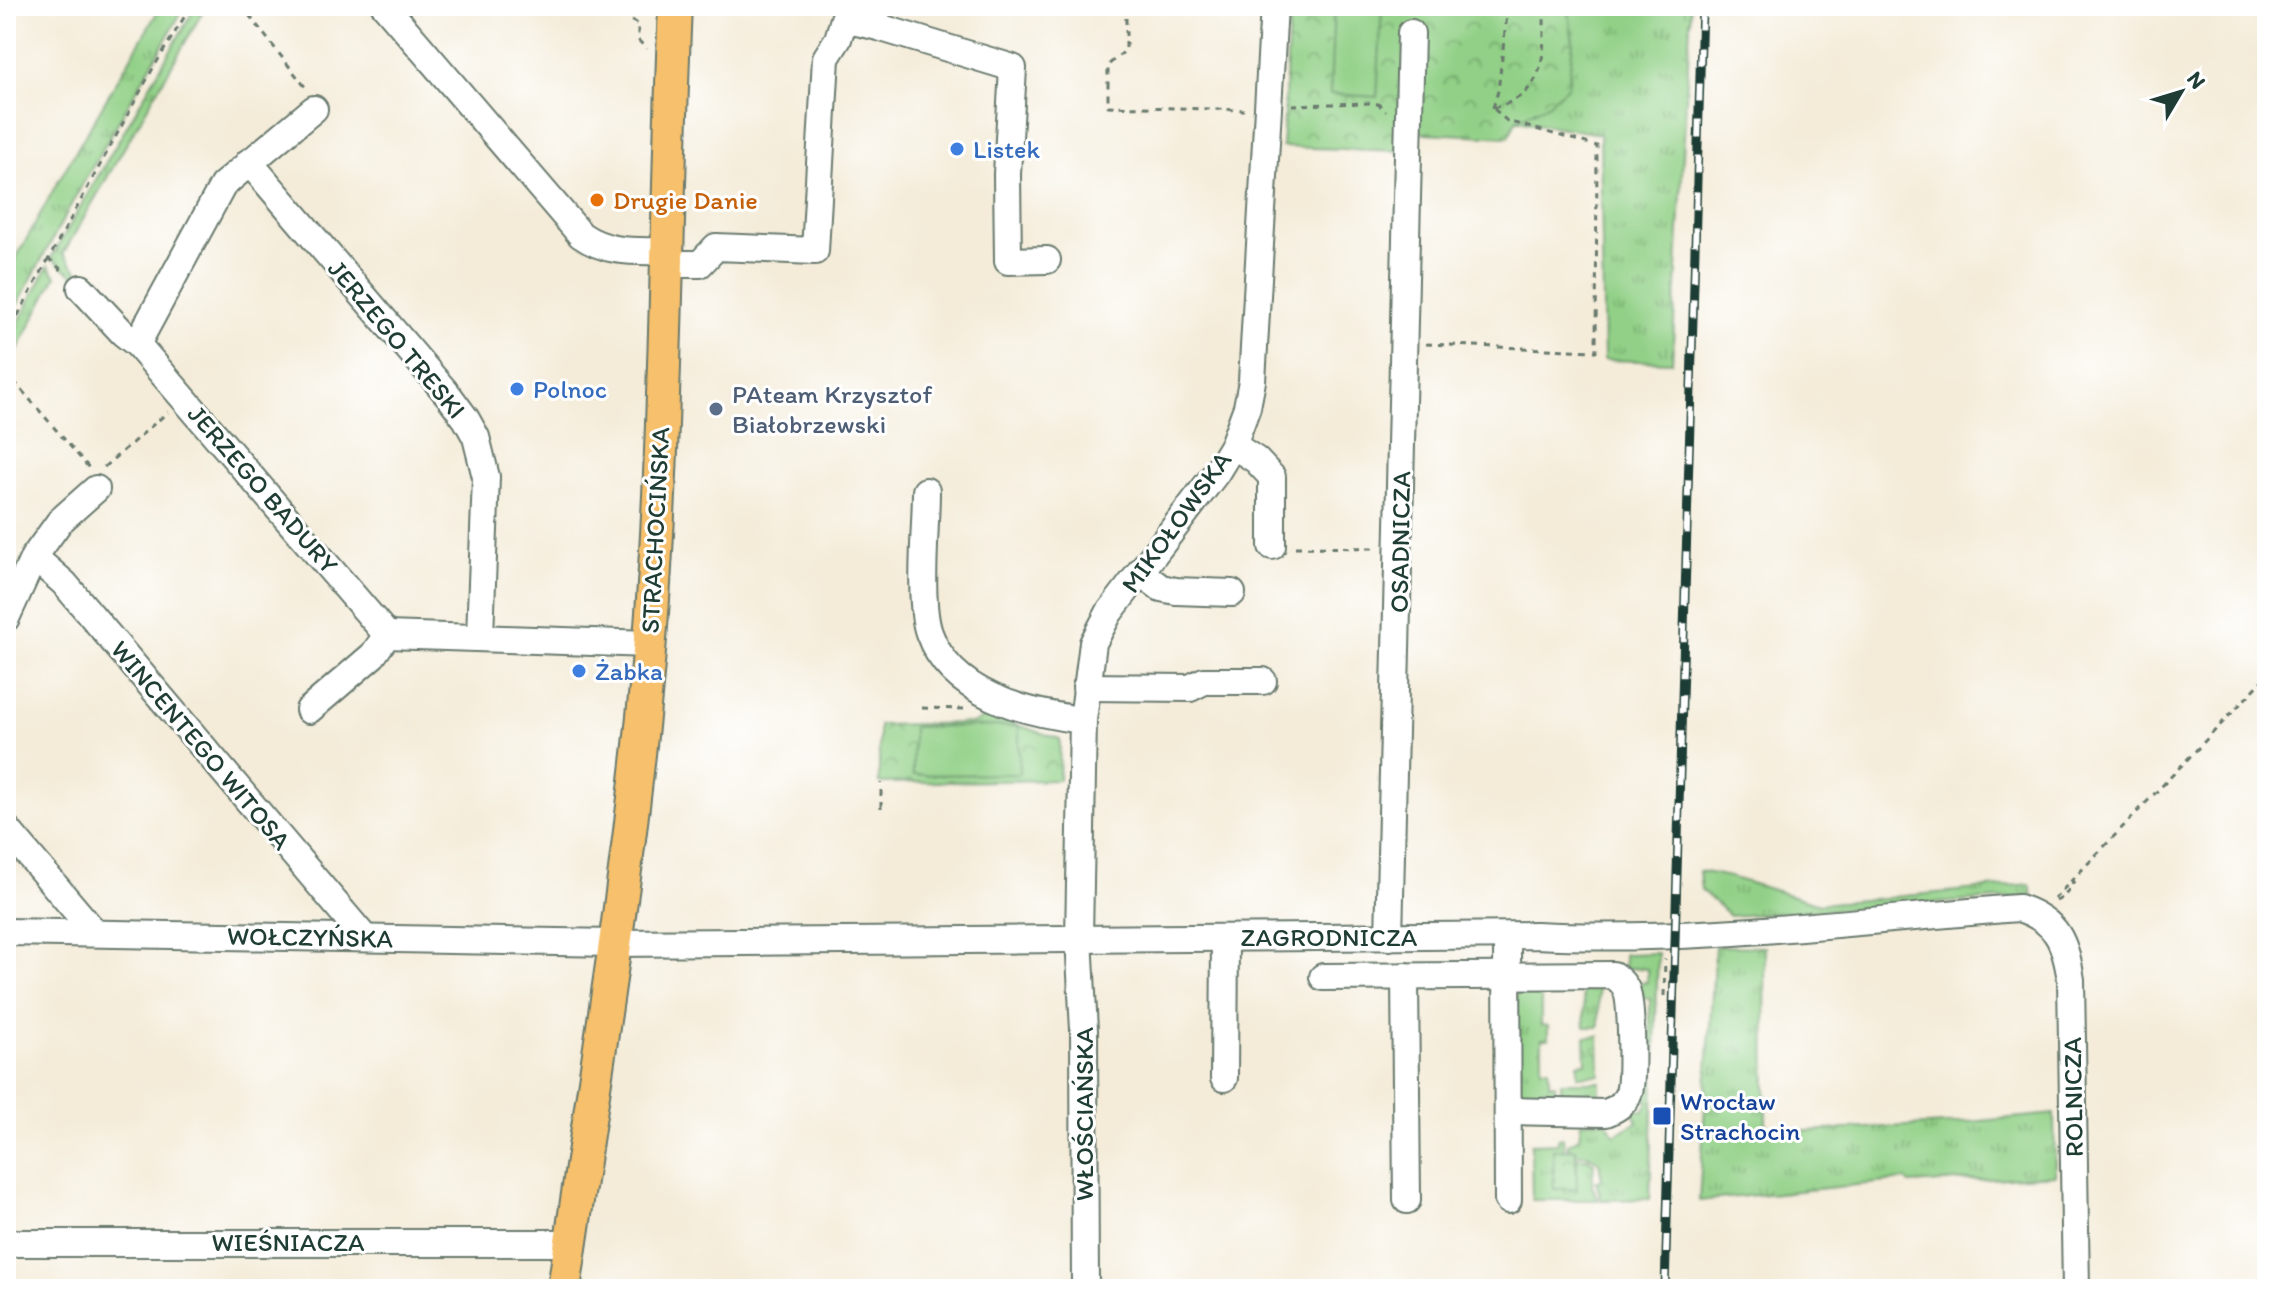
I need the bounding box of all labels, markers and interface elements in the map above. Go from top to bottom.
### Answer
north arrow [2141,52,2221,132]
text: N [2181,66,2212,94]
place label: Listek [973,133,1040,165]
marker: Listek [948,140,966,158]
place label: Drugie Danie [613,184,758,216]
marker: Drugie Danie [588,191,606,209]
street label: JERZEGO TRESKI [321,253,473,425]
place label: Polnoc [533,373,607,405]
place label: PAteam Krzysztof Białobrzewski [732,378,932,440]
marker: Polnoc [508,380,526,398]
street label: JERZEGO BADURY [181,398,345,580]
marker: PAteam Krzysztof Białobrzewski [707,400,725,418]
street label: STRACHOCIŃSKA [634,426,676,634]
street label: MIKOŁOWSKA [1114,445,1238,599]
street label: OSADNICZA [1383,470,1417,613]
street label: WINCENTEGO WITOSA [104,634,298,856]
place label: Żabka [595,655,663,687]
marker: Żabka [570,662,588,680]
street label: WOŁCZYŃSKA [227,920,394,954]
street label: ZAGRODNICZA [1241,921,1418,953]
street label: WŁOŚCIAŃSKA [1068,1026,1100,1201]
street label: ROLNICZA [2056,1036,2090,1157]
place label: Wrocław Strachocin [1680,1085,1801,1147]
marker: Wrocław Strachocin [1651,1105,1673,1127]
street label: WIEŚNIACZA [211,1226,365,1258]

